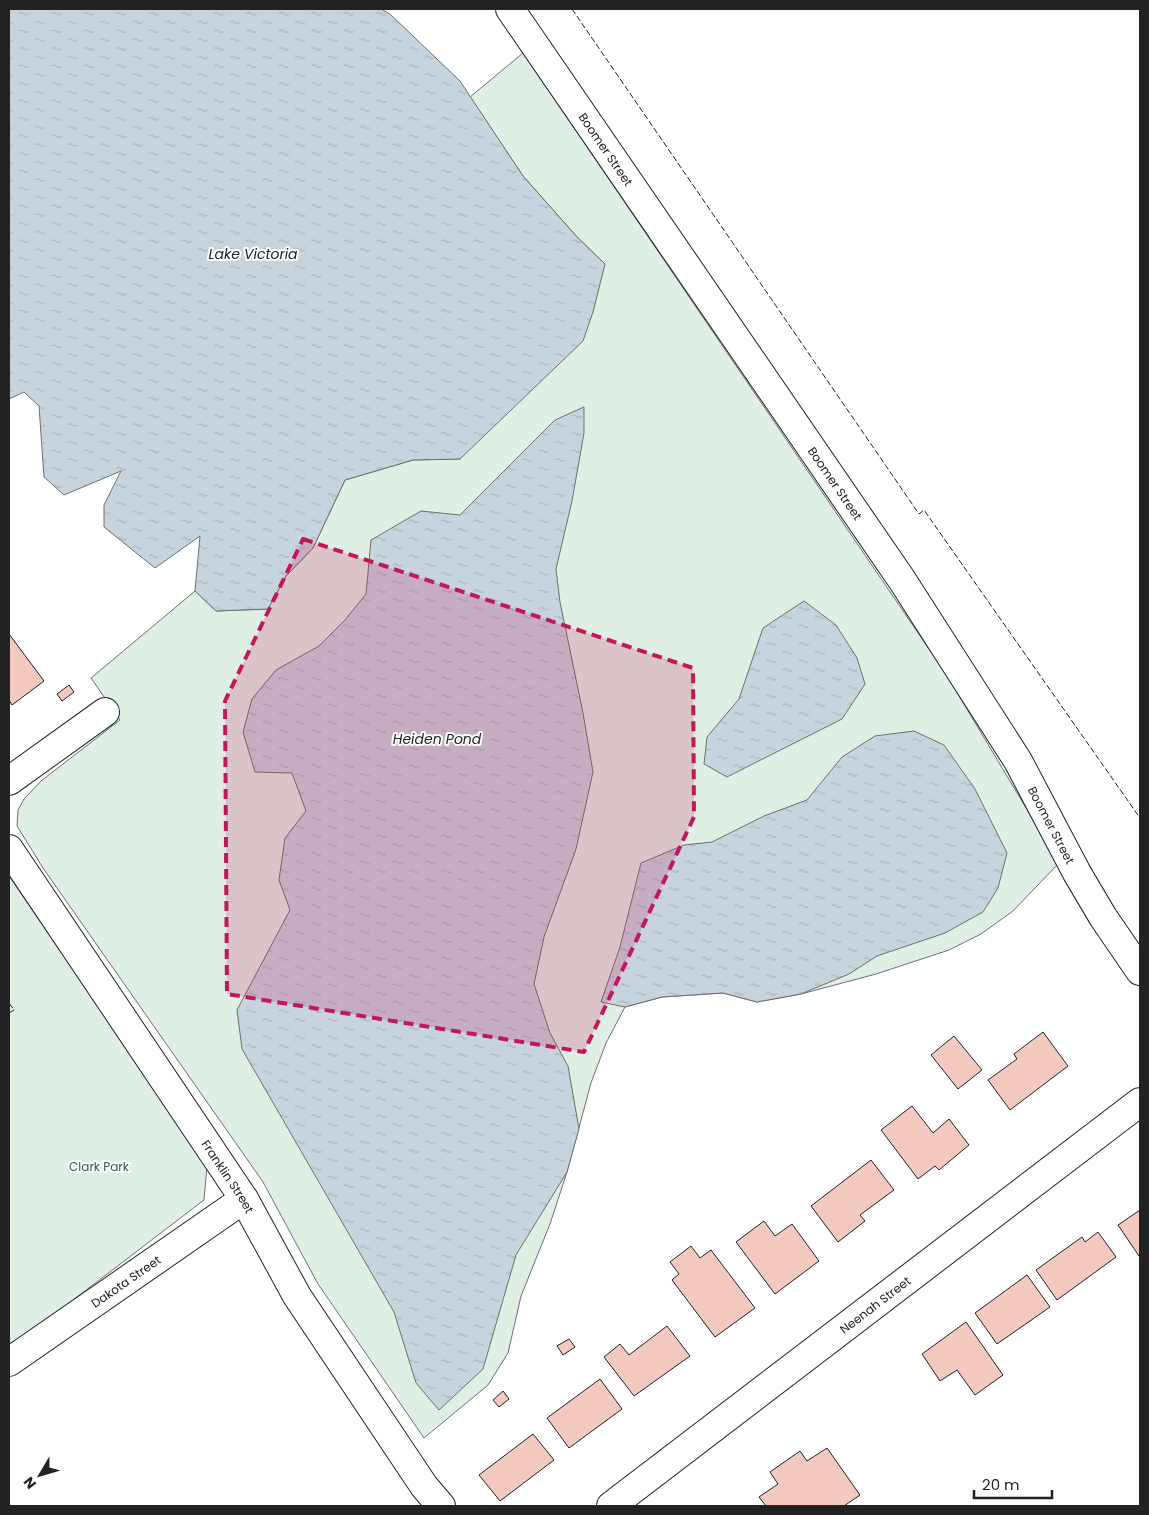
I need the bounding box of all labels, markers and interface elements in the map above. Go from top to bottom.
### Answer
street label: Boomer Street [575,109,637,189]
water label: Lake Victoria [208,244,298,264]
street label: Boomer Street [804,443,867,523]
water label: Heiden Pond [393,729,482,749]
street label: Boomer Street [1024,783,1079,867]
street label: Franklin Street [198,1136,259,1216]
park label: Clark Park [69,1158,130,1175]
street label: Dakota Street [87,1251,164,1311]
street label: Neenah Street [836,1272,914,1337]
north arrow [15,1450,65,1500]
scale bar [974,1468,1052,1500]
text: N [19,1473,41,1493]
text: 20 m [982,1474,1020,1495]

